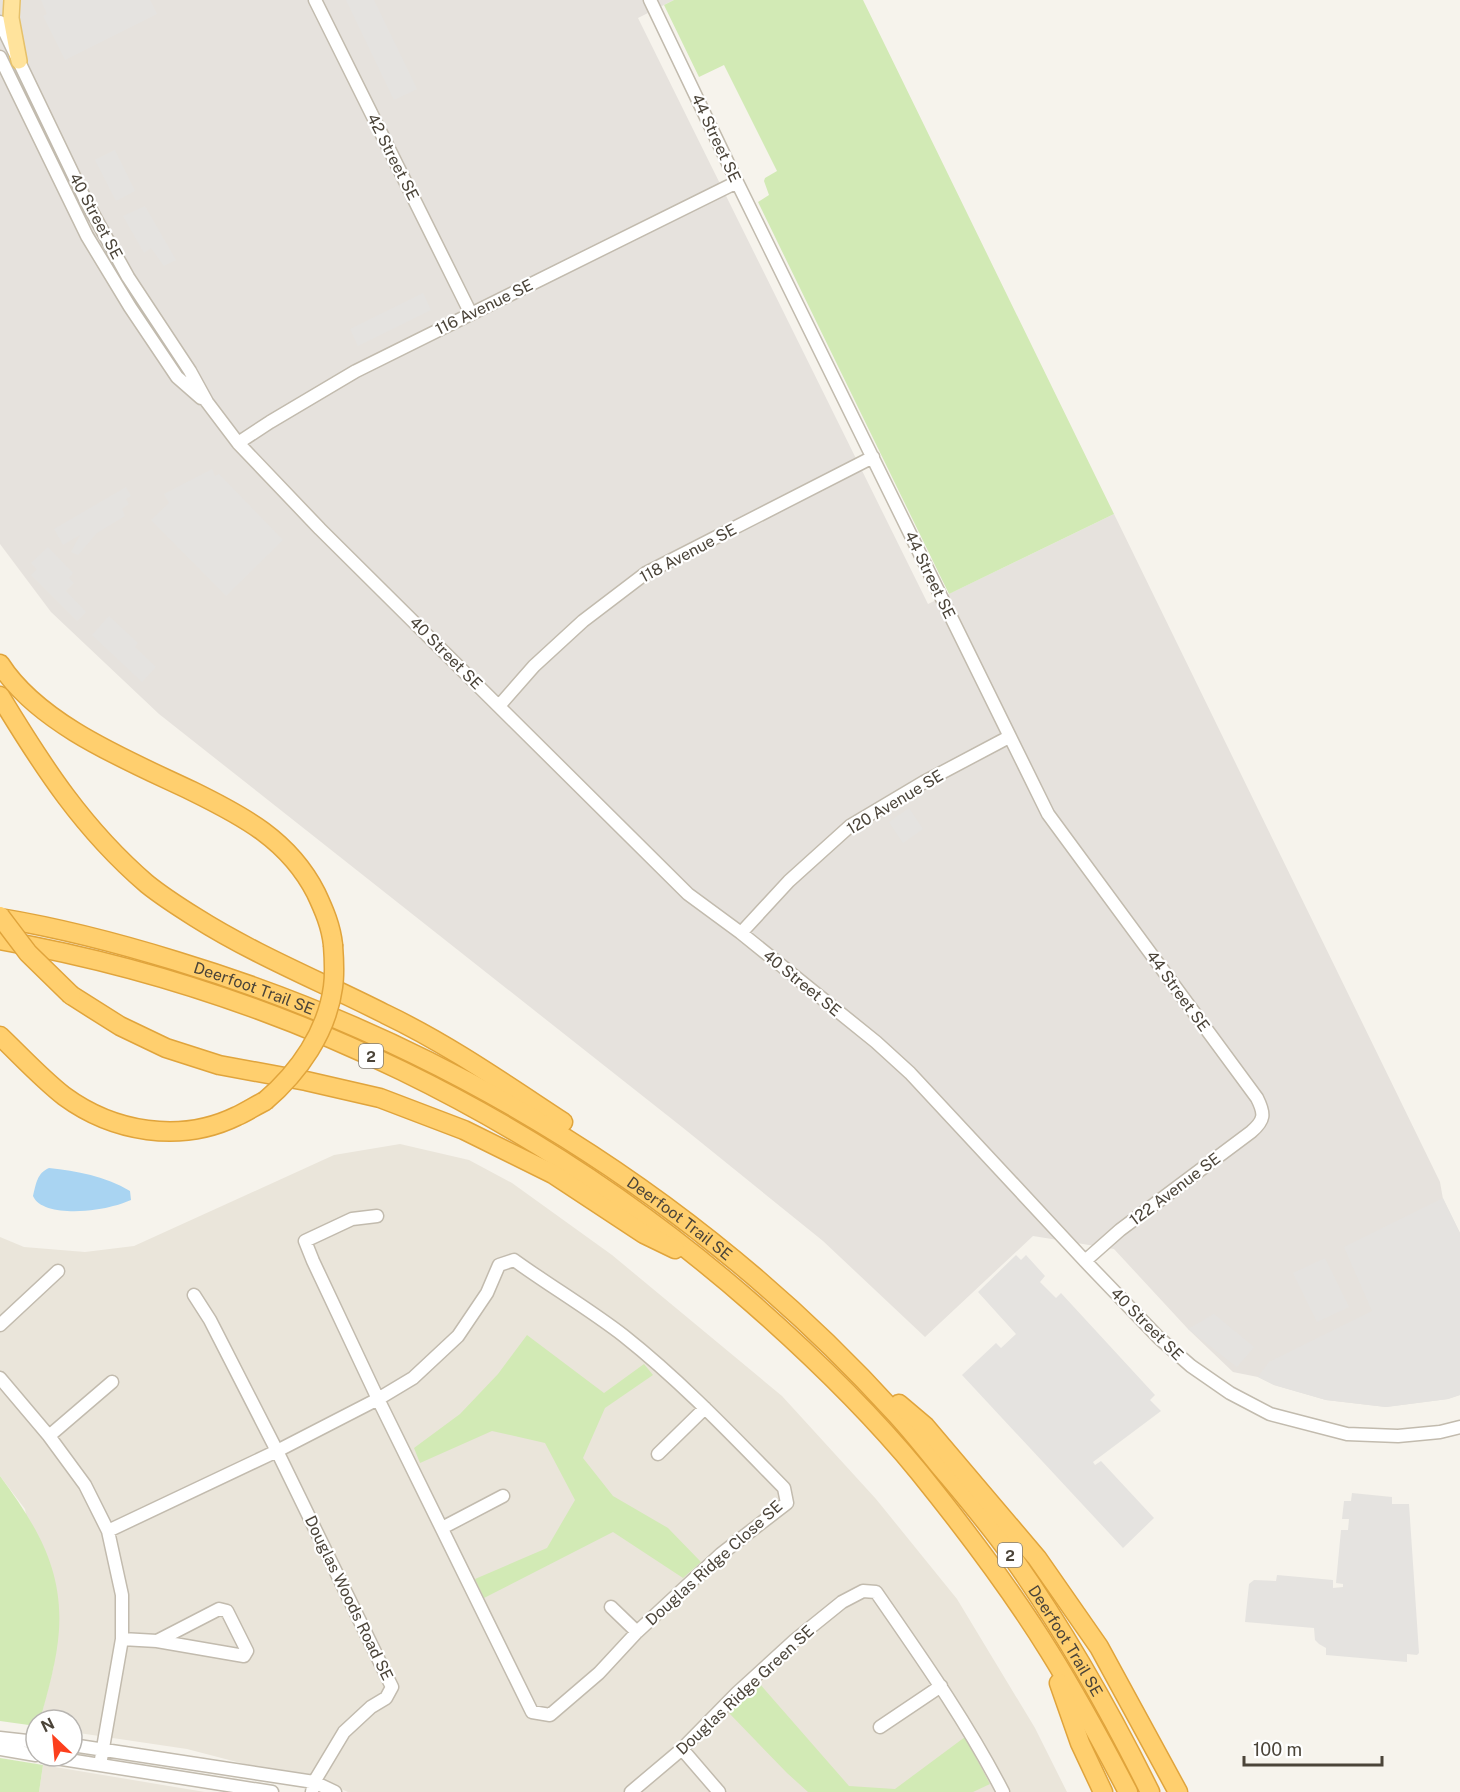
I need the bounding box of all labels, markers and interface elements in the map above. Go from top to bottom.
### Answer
street label: 44 Street SE [687,91,745,185]
street label: 42 Street SE [363,110,423,204]
street label: 40 Street SE [65,170,127,262]
street label: 116 Avenue SE [432,275,536,339]
street label: 118 Avenue SE [636,520,740,586]
street label: 44 Street SE [901,528,959,622]
street label: 40 Street SE [406,613,486,693]
street label: 120 Avenue SE [843,766,947,838]
street label: 40 Street SE [759,946,845,1020]
street label: 44 Street SE [1142,947,1214,1035]
street label: Deerfoot Trail SE [191,958,317,1018]
road number: 2 [359,1044,383,1068]
street label: 122 Avenue SE [1126,1149,1224,1229]
street label: Deerfoot Trail SE [624,1172,736,1264]
street label: 40 Street SE [1107,1284,1187,1364]
street label: Douglas Ridge Close SE [642,1497,786,1629]
street label: Douglas Woods Road SE [301,1513,397,1683]
road number: 2 [998,1543,1022,1567]
street label: Deerfoot Trail SE [1025,1581,1107,1700]
street label: Douglas Ridge Green SE [672,1621,818,1759]
north arrow [24,1708,84,1768]
text: N [38,1714,57,1736]
scale bar [1244,1729,1382,1767]
text: 100 m [1253,1739,1302,1760]

